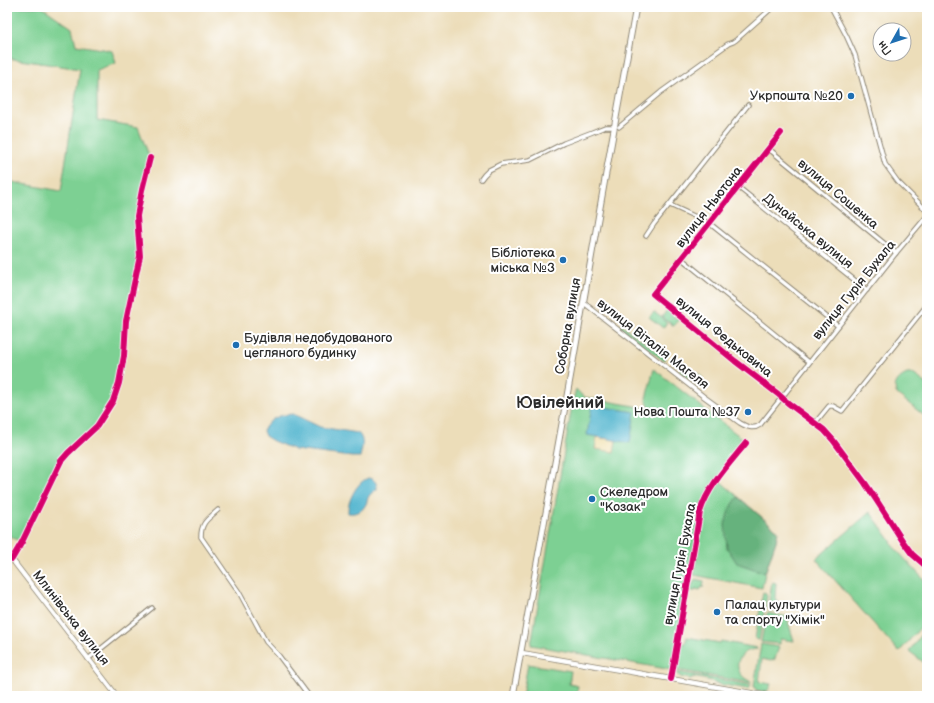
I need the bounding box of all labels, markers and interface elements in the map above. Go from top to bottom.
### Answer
north arrow [872,22,912,62]
text: Пн [875,38,894,58]
place label: Укрпошта №20 [750,88,843,104]
marker: Укрпошта №20 [846,91,856,101]
street label: вулиця Сошенка [794,156,882,233]
street label: вулиця Ньютона [672,163,746,251]
street label: Дунайська вулиця [760,190,856,272]
street label: вулиця Гурія Бухала [809,237,899,343]
place label: Бібліотека міська №3 [491,245,555,276]
marker: Бібліотека міська №3 [558,255,568,265]
street label: Соборна вулиця [552,277,584,375]
street label: вулиця Федьковича [673,293,776,381]
street label: вулиця Віталія Магеля [594,295,712,393]
place label: Будівля недобудованого цегляного будинку [244,330,392,361]
marker: Будівля недобудованого цегляного будинку [231,340,241,350]
district label: Ювілейний [516,393,604,413]
place label: Нова Пошта №37 [634,404,741,420]
marker: Нова Пошта №37 [743,407,753,417]
place label: Скеледром "Козак" [600,484,668,515]
marker: Скеледром "Козак" [587,494,597,504]
street label: вулиця Гурія Бухала [660,501,700,626]
street label: Млинівська вулиця [29,567,113,669]
place label: Палац культури та спорту "Хімік" [725,597,825,628]
marker: Палац культури та спорту "Хімік" [712,607,722,617]

